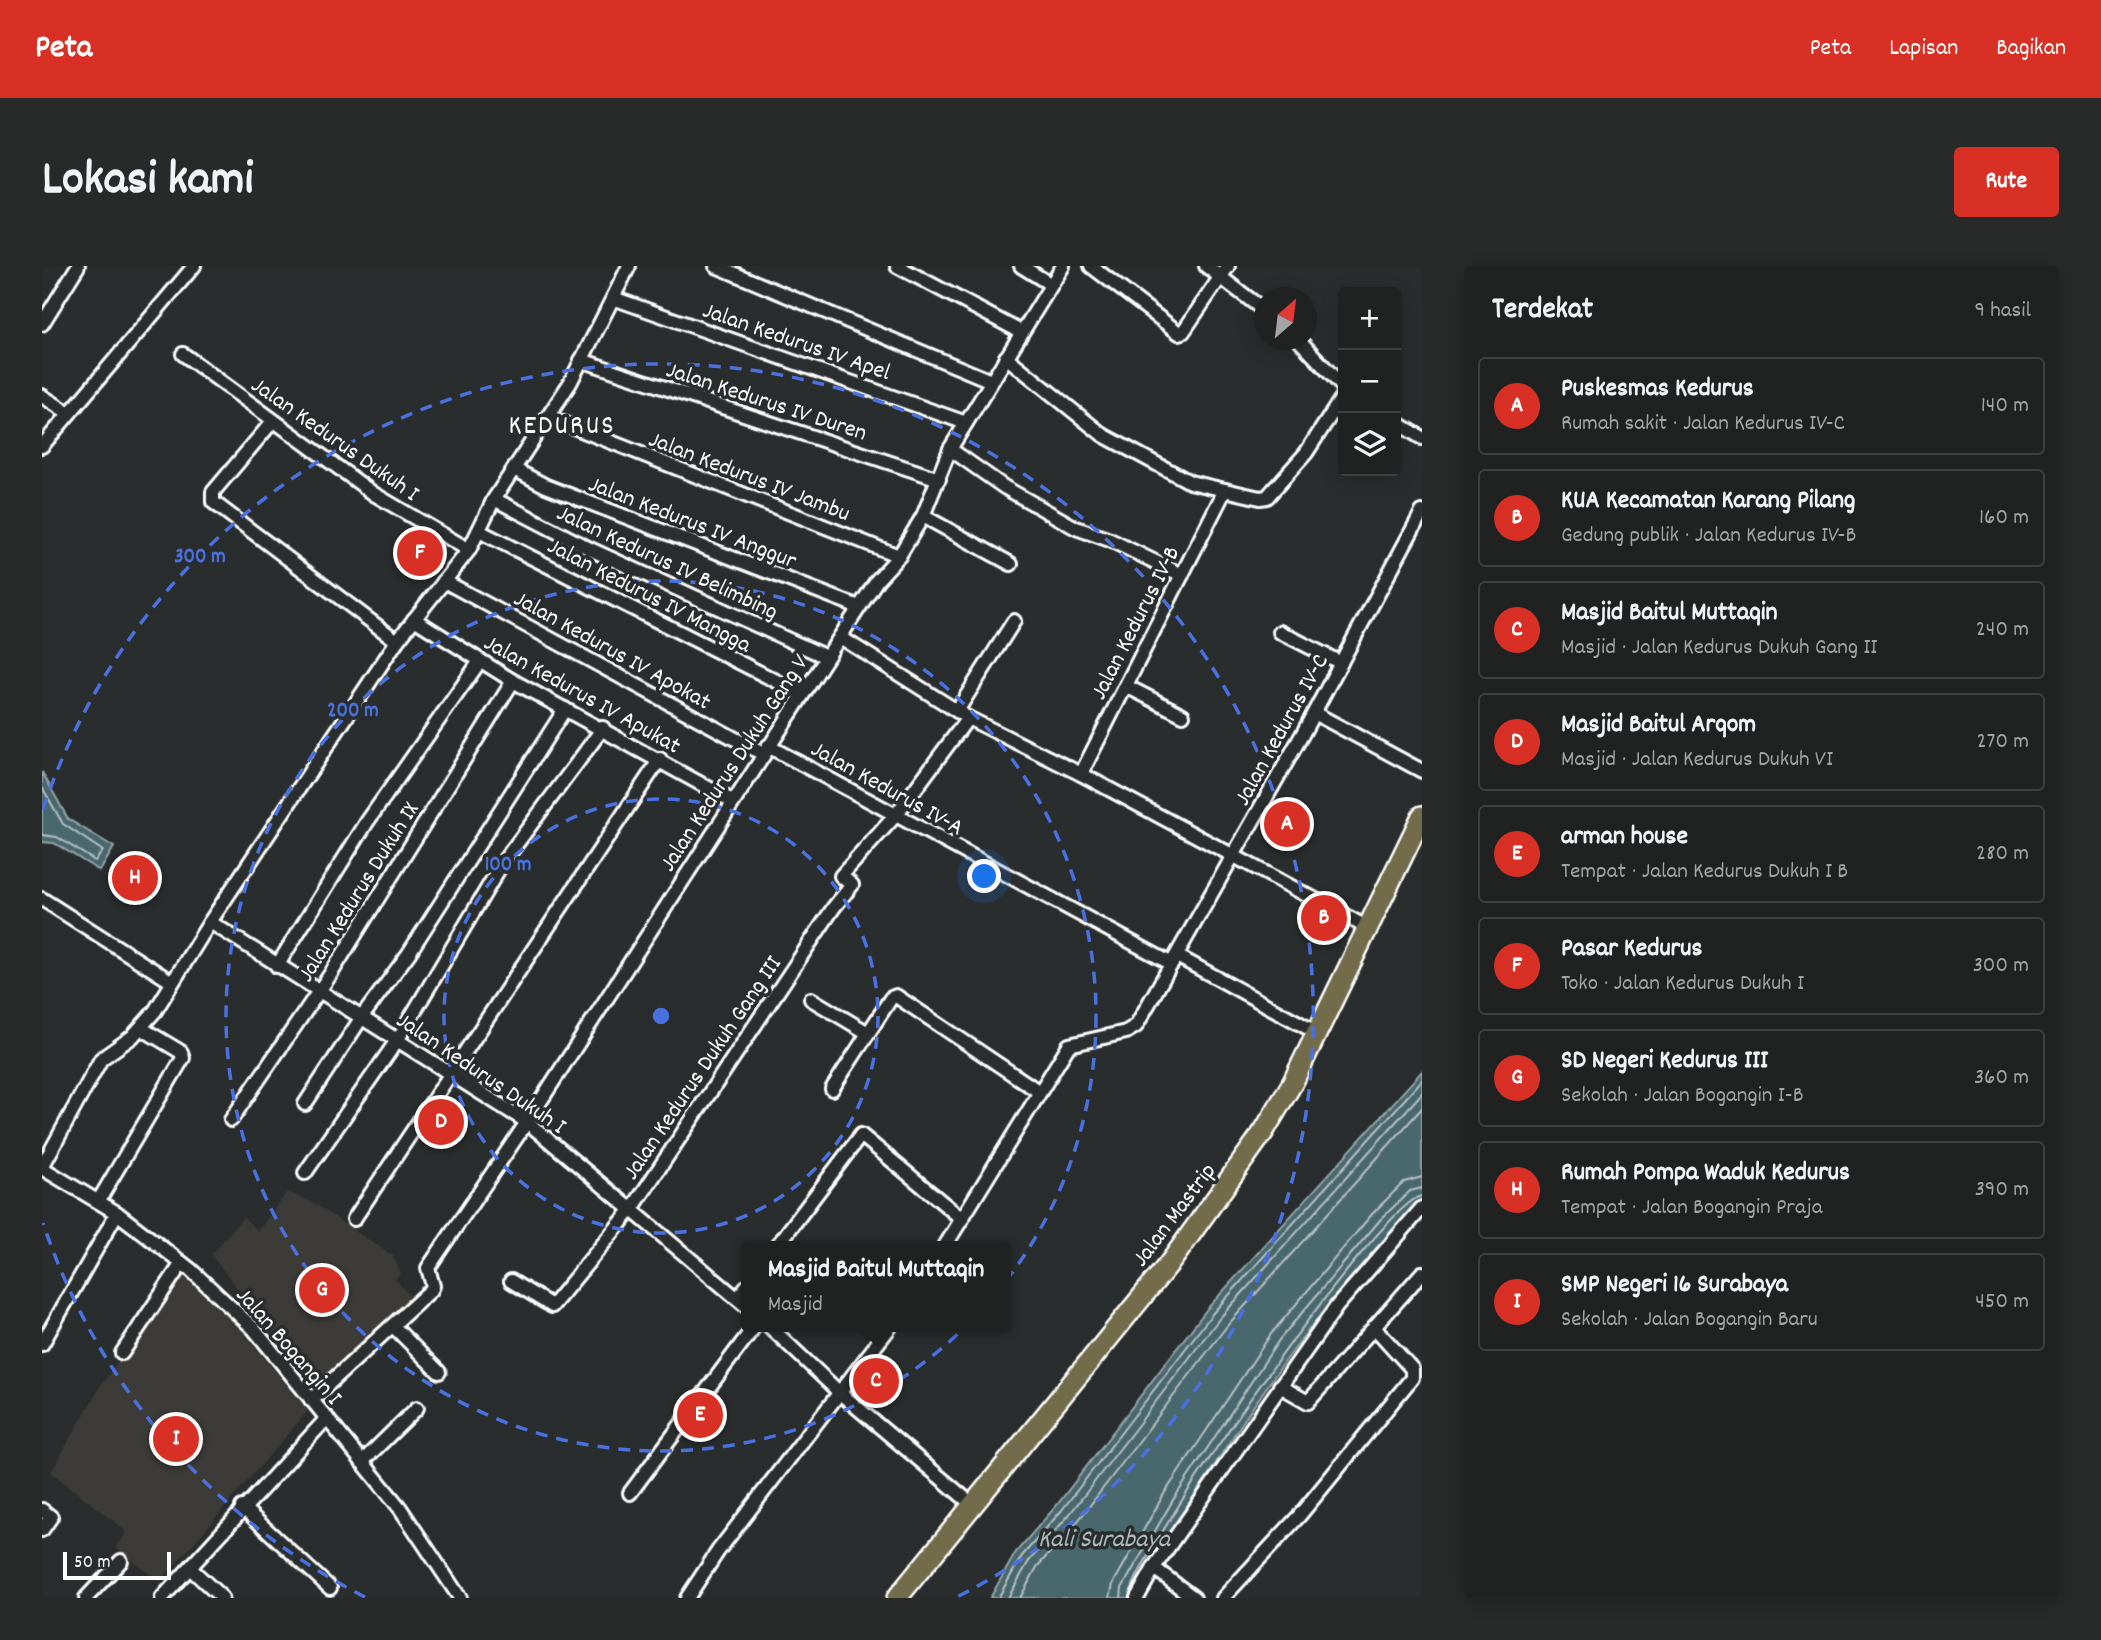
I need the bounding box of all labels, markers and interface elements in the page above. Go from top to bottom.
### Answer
text: Peta [35,26,92,73]
text: Peta [1810,32,1851,66]
text: Lapisan [1889,32,1958,66]
text: Bagikan [1996,32,2066,66]
text: Lokasi kami [42,147,253,217]
button: Rute [1954,147,2059,217]
north arrow [1254,287,1317,350]
map controls [1338,287,1401,476]
button: + [1338,287,1401,350]
text: Terdekat [1492,290,1593,333]
street label: Jalan Kedurus IV Apel [698,295,895,391]
text: 9 hasil [1975,295,2031,328]
button: − [1338,350,1401,413]
street label: Jalan Kedurus IV Duren [661,354,871,451]
street label: Jalan Kedurus Dukuh I [243,370,426,512]
text: Puskesmas Kedurus [1561,371,1754,408]
text: A [1511,390,1523,423]
text: 140 m [1981,390,2029,423]
district label: KEDURUS [508,408,616,448]
text: Rumah sakit · Jalan Kedurus IV-C [1561,408,1845,441]
button: layers [1338,413,1401,476]
street label: Jalan Kedurus IV Jambu [643,424,855,532]
street label: Jalan Kedurus IV Anggur [583,468,801,579]
text: KUA Kecamatan Karang Pilang [1561,483,1855,520]
street label: Jalan Kedurus IV Belimbing [550,497,783,630]
text: B [1512,502,1522,535]
text: 160 m [1979,502,2029,535]
text: Gedung publik · Jalan Kedurus IV-B [1561,520,1856,553]
pin: F [397,527,443,579]
street label: Jalan Kedurus IV Mangga [541,530,757,663]
street label: Jalan Kedurus IV-B [1083,541,1190,706]
text: 300 m [174,543,226,573]
street label: Jalan Kedurus IV Apokat [507,583,717,720]
text: Masjid Baitul Muttaqin [1561,595,1777,632]
text: C [1511,614,1523,647]
text: 240 m [1976,614,2029,647]
street label: Jalan Kedurus IV Apukat [477,627,686,764]
text: Masjid · Jalan Kedurus Dukuh Gang II [1561,632,1877,665]
street label: Jalan Kedurus Dukuh Gang V [652,648,819,879]
street label: Jalan Kedurus IV-C [1227,648,1339,813]
text: 200 m [327,697,379,727]
text: Masjid Baitul Arqom [1561,707,1756,744]
text: D [1511,726,1523,759]
text: 270 m [1977,726,2029,759]
street label: Jalan Kedurus IV-A [804,733,969,846]
text: Masjid · Jalan Kedurus Dukuh VI [1561,744,1833,777]
street label: Jalan Kedurus Dukuh IX [290,796,429,989]
pin: A [1264,798,1310,850]
text: arman house [1561,819,1688,856]
text: E [1512,838,1522,871]
text: 280 m [1976,838,2029,871]
text: 100 m [485,851,531,881]
pin: H [112,852,158,904]
text: Tempat · Jalan Kedurus Dukuh I B [1561,856,1848,889]
your location [967,859,1001,893]
pin: B [1301,892,1347,944]
text: Pasar Kedurus [1561,931,1702,968]
street label: Jalan Kedurus Dukuh Gang III [616,949,792,1188]
text: F [1512,950,1522,983]
text: 300 m [1973,950,2029,983]
text: Toko · Jalan Kedurus Dukuh I [1561,968,1804,1001]
centre of rings [649,1004,673,1028]
street label: Jalan Kedurus Dukuh I [392,1005,572,1139]
text: SD Negeri Kedurus III [1561,1043,1768,1080]
text: G [1511,1062,1523,1095]
text: 360 m [1974,1062,2029,1095]
text: Sekolah · Jalan Bogangin I-B [1561,1080,1804,1113]
pin: D [418,1096,464,1148]
text: Rumah Pompa Waduk Kedurus [1561,1155,1850,1192]
street label: Jalan Mastrip [1125,1157,1226,1275]
text: H [1511,1174,1523,1207]
text: 390 m [1975,1174,2029,1207]
text: Tempat · Jalan Bogangin Praja [1561,1192,1823,1225]
popup [741,1241,1011,1332]
text: Masjid Baitul Muttaqin [768,1252,984,1289]
pin: G [299,1264,345,1316]
text: SMP Negeri 16 Surabaya [1561,1267,1788,1304]
street label: Jalan Bogangin I [227,1280,349,1414]
text: I [1513,1286,1521,1319]
text: 450 m [1975,1286,2029,1319]
text: Masjid [768,1289,823,1322]
text: Sekolah · Jalan Bogangin Baru [1561,1304,1818,1337]
pin: C [853,1355,899,1407]
pin: E [677,1389,723,1441]
pin: I [153,1413,199,1465]
water label: Kali Surabaya [1038,1522,1172,1559]
scale bar [63,1549,172,1581]
text: 50 m [74,1550,111,1577]

